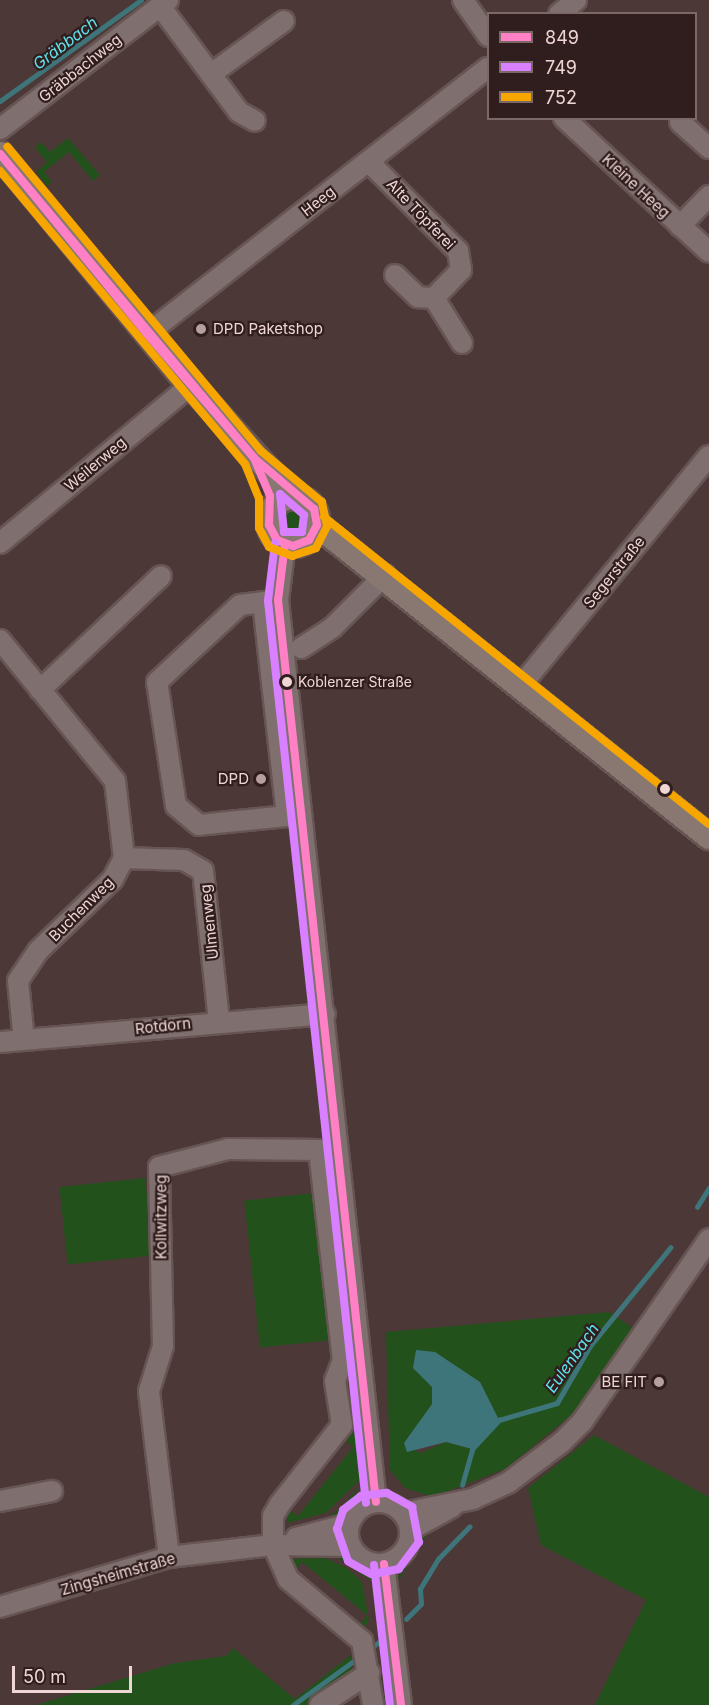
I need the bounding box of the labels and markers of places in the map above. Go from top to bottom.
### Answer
place label: DPD Paketshop [213,320,323,338]
marker: DPD Paketshop [194,322,208,336]
place label: Koblenzer Straße [298,674,412,690]
marker: Koblenzer Straße [281,676,293,688]
place label: DPD [218,770,249,788]
marker: DPD [254,772,268,786]
unlabelled marker [659,783,671,795]
place label: BE FIT [601,1373,647,1391]
marker: BE FIT [652,1375,666,1389]

